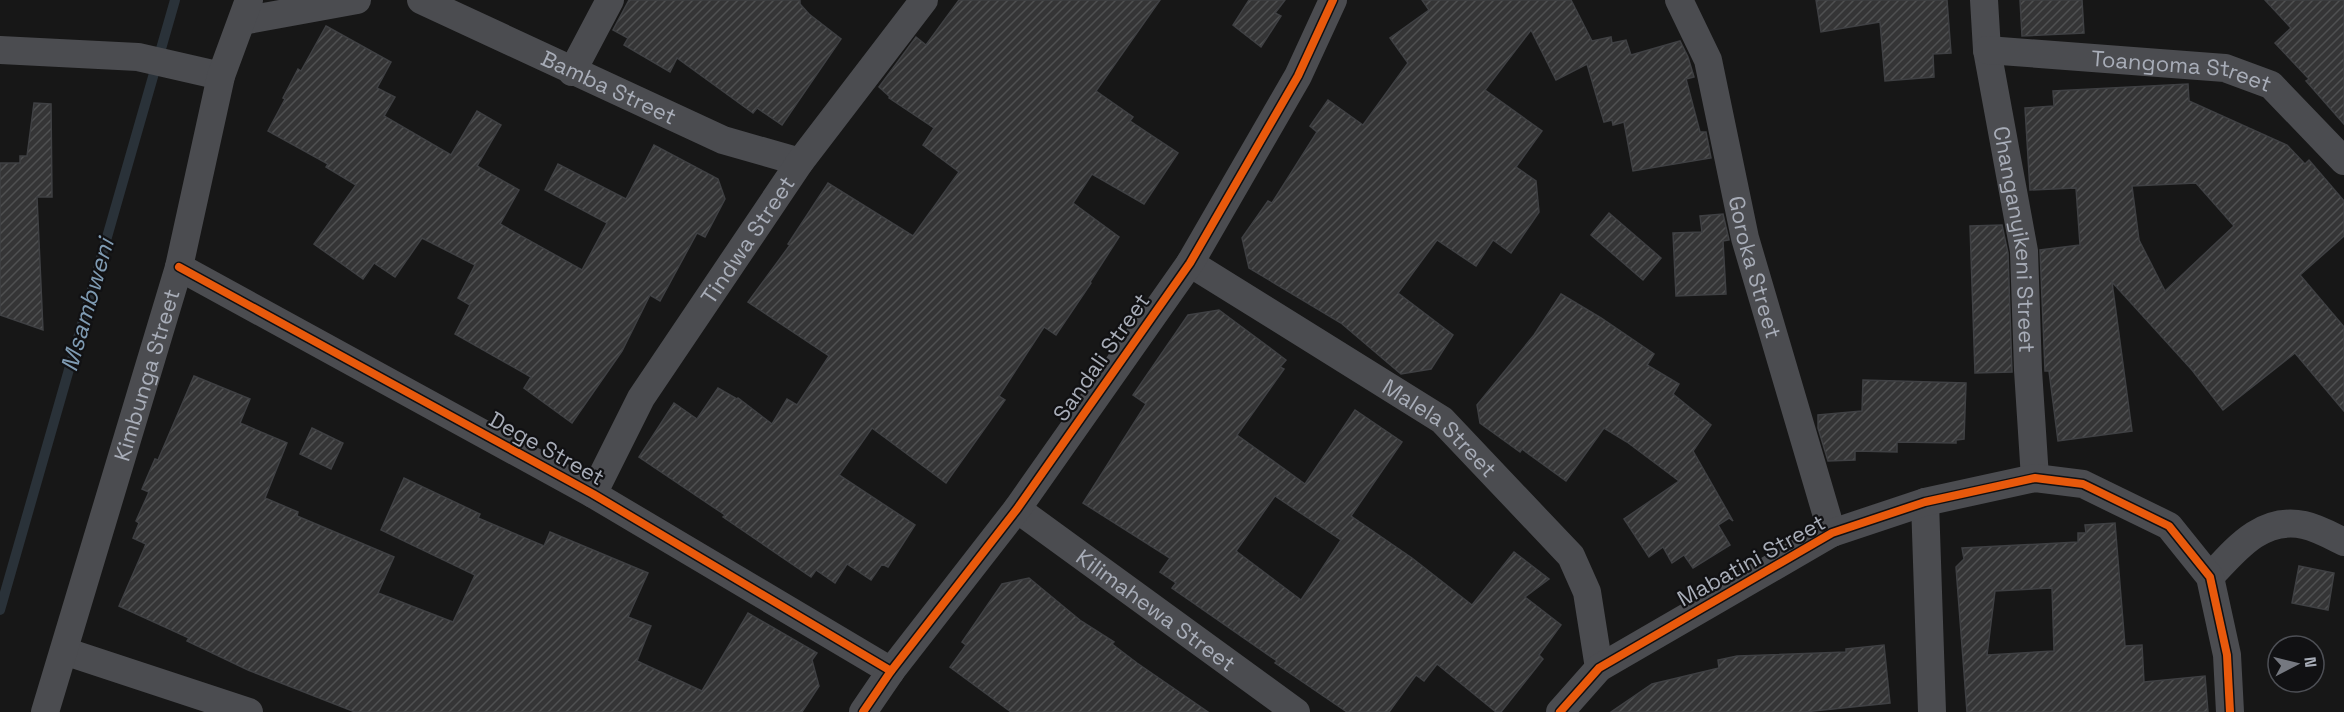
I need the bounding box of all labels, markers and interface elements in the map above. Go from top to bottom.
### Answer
street label: Bamba Street [537,44,681,130]
street label: Toangoma Street [2090,44,2276,98]
street label: Changanyikeni Street [1987,124,2041,353]
street label: Tindwa Street [694,170,801,309]
street label: Goroka Street [1723,193,1788,342]
water label: Msambweni [53,232,122,375]
street label: Kimbunga Street [107,285,186,464]
street label: Sandali Street [1046,287,1156,427]
street label: Malela Street [1377,372,1503,483]
street label: Dege Street [484,405,610,491]
street label: Mabatini Street [1672,508,1830,612]
street label: Kilimahewa Street [1071,543,1241,678]
north arrow [2266,634,2326,694]
text: N [2299,656,2321,669]

